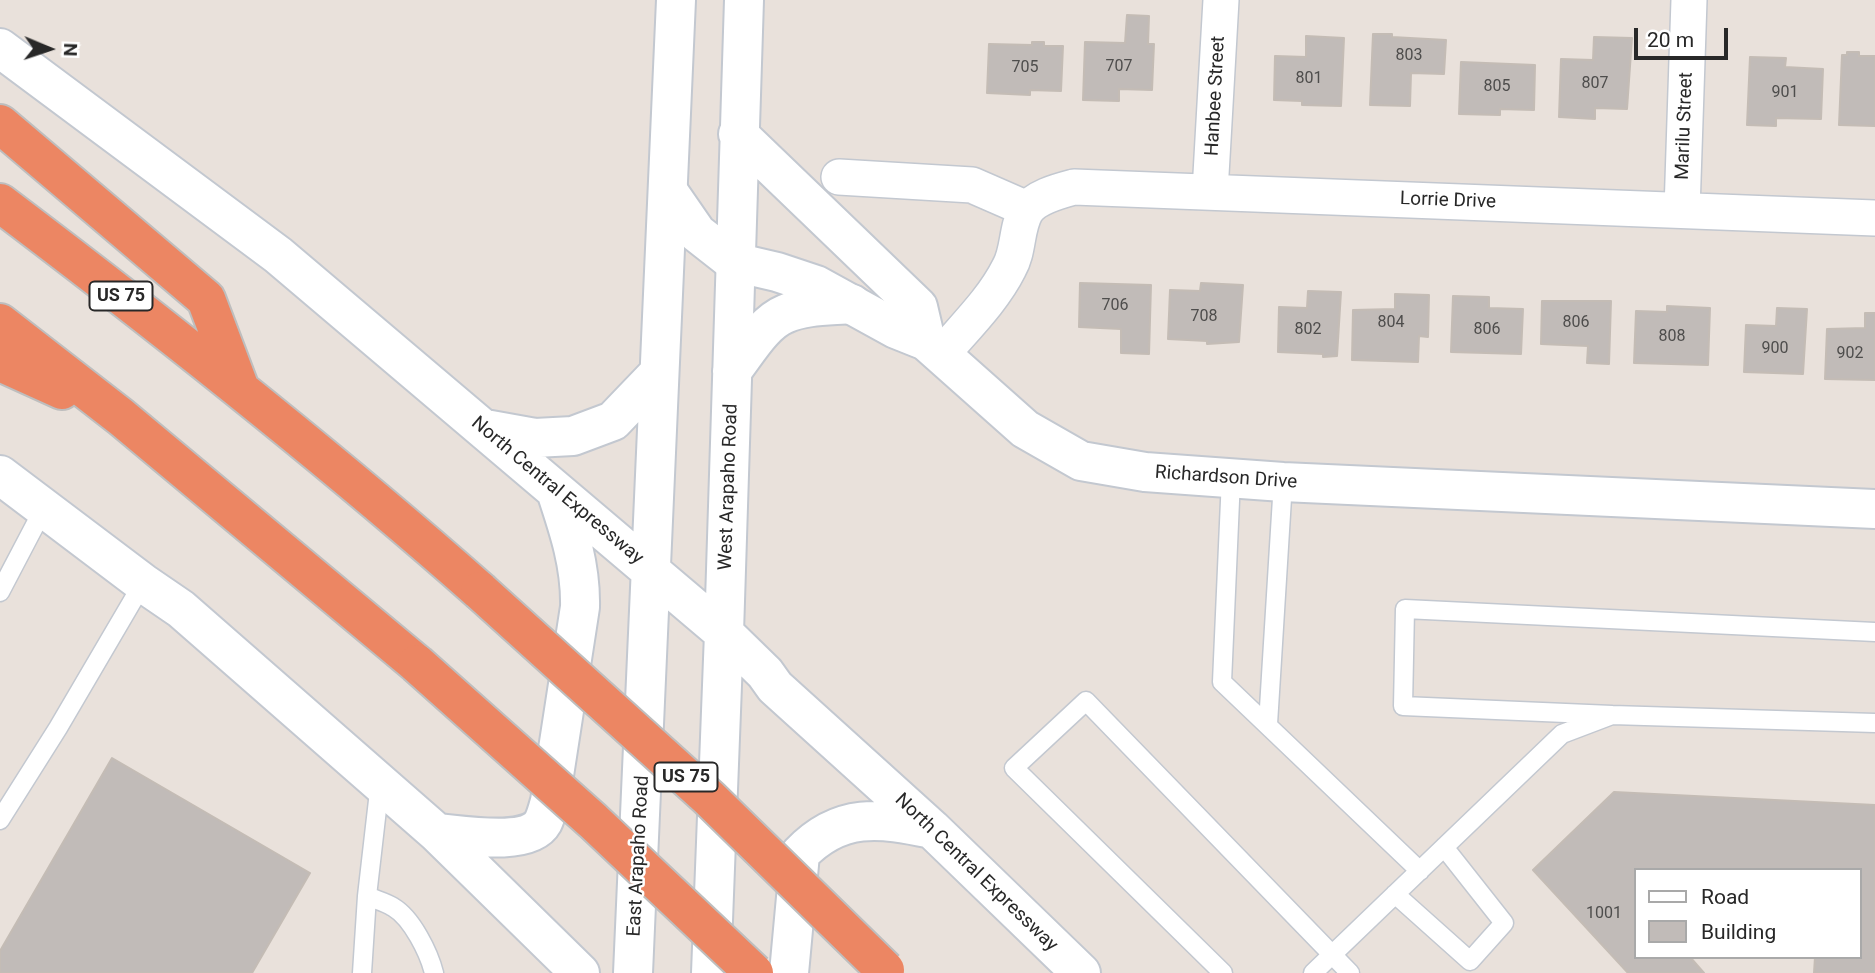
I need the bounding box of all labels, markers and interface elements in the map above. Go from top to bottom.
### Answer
north arrow [14,14,84,84]
scale bar [1637,14,1731,58]
text: 20 m [1647,28,1694,52]
street label: Hanbee Street [1201,35,1231,157]
text: N [59,43,82,57]
house number: 803 [1396,46,1422,66]
house number: 707 [1106,57,1132,77]
house number: 705 [1012,58,1038,78]
house number: 801 [1296,69,1322,89]
street label: Marilu Street [1672,72,1698,180]
house number: 807 [1582,74,1608,94]
house number: 805 [1484,77,1510,97]
house number: 901 [1772,83,1798,103]
street label: Lorrie Drive [1400,188,1496,214]
road number: US 75 [90,282,152,310]
house number: 706 [1102,296,1128,316]
house number: 708 [1191,307,1217,327]
house number: 804 [1378,313,1404,333]
house number: 806 [1563,313,1589,333]
house number: 802 [1295,320,1321,340]
house number: 806 [1474,320,1500,340]
house number: 808 [1659,327,1685,347]
house number: 900 [1762,339,1788,359]
house number: 902 [1837,344,1863,364]
street label: West Arapaho Road [715,403,743,571]
street label: North Central Expressway [466,412,648,570]
street label: Richardson Drive [1154,462,1298,494]
road number: US 75 [654,762,718,792]
street label: East Arapaho Road [623,775,655,937]
street label: North Central Expressway [890,789,1062,957]
legend [1633,868,1861,959]
text: Road [1701,885,1749,909]
house number: 1001 [1586,904,1622,924]
text: Building [1701,920,1776,944]

